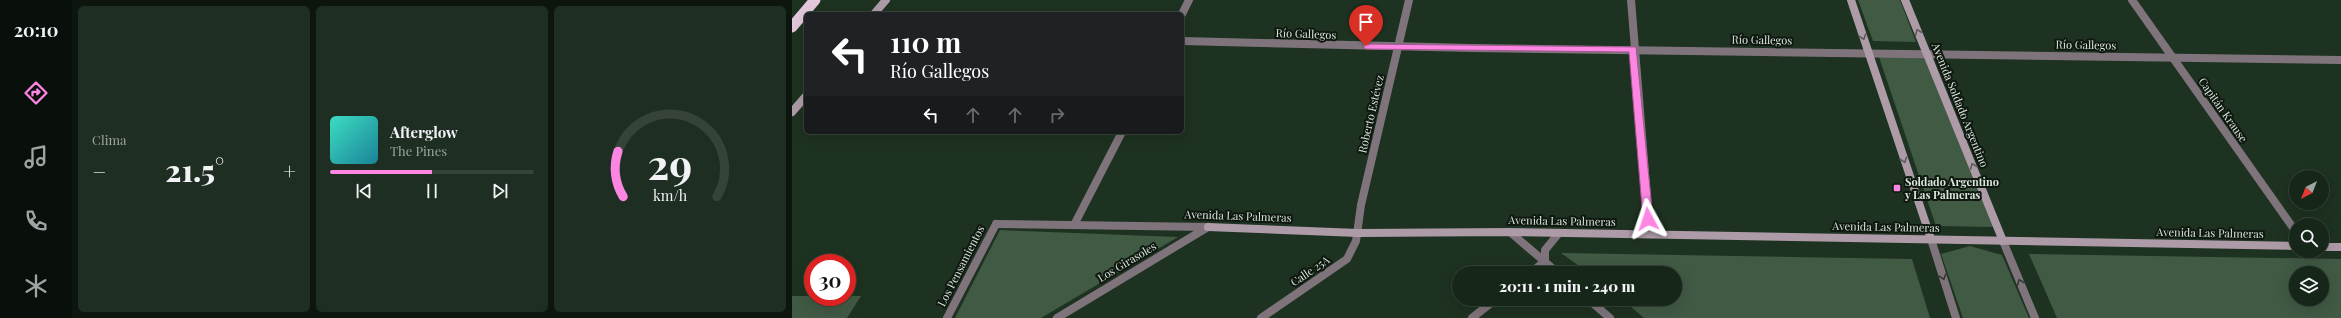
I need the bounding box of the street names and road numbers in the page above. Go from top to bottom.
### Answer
street label: Río Gallegos [1275,25,1337,42]
street label: Río Gallegos [1732,31,1793,48]
street label: Río Gallegos [2056,36,2117,53]
street label: Avenida Soldado Argentino [1928,39,1992,169]
street label: Roberto Estévez [1354,73,1387,154]
street label: Capitán Krause [2196,74,2252,145]
street label: Avenida Las Palmeras [1183,206,1292,225]
street label: Avenida Las Palmeras [1507,212,1616,229]
street label: Avenida Las Palmeras [1831,218,1940,235]
street label: Los Pensamientos [934,223,987,309]
street label: Avenida Las Palmeras [2155,224,2264,241]
street label: Los Girasoles [1095,238,1159,285]
street label: Calle 25A [1287,252,1332,289]

